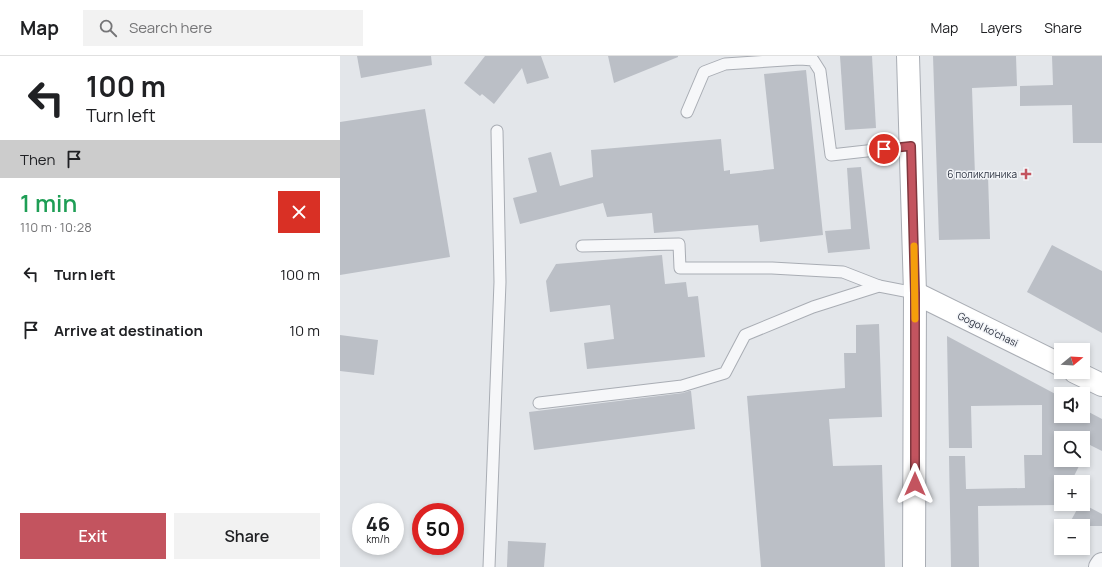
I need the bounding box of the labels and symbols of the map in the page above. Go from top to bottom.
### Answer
pin [867,132,901,166]
place label: 6 поликлиника [947,167,1017,181]
marker: 6 поликлиника [1020,168,1032,180]
street label: Gogol ko'chasi [955,308,1021,350]
north arrow [1054,343,1090,379]
position arrow [894,463,936,505]
speed limit sign: 50 [412,503,464,555]

